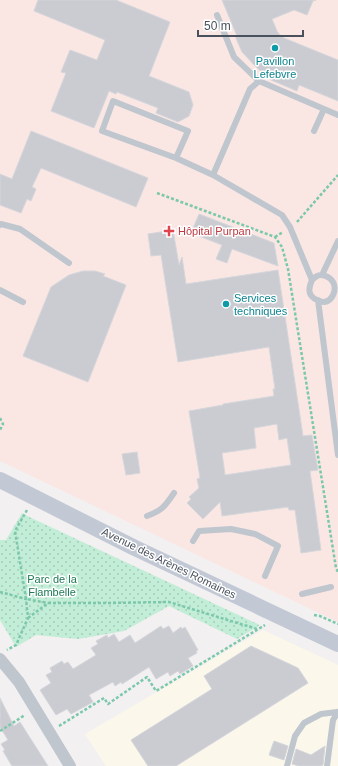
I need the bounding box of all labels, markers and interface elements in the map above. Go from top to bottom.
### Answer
scale bar [198,12,303,38]
text: 50 m [204,19,231,33]
marker: Pavillon Lefebvre [270,43,280,53]
place label: Pavillon Lefebvre [254,55,296,80]
marker: Hôpital Purpan [163,225,175,237]
place label: Hôpital Purpan [178,225,251,237]
place label: Services techniques [234,292,288,317]
marker: Services techniques [221,299,231,309]
street label: Avenue des Arènes Romaines [100,525,238,601]
park label: Parc de la Flambelle [27,573,78,598]

